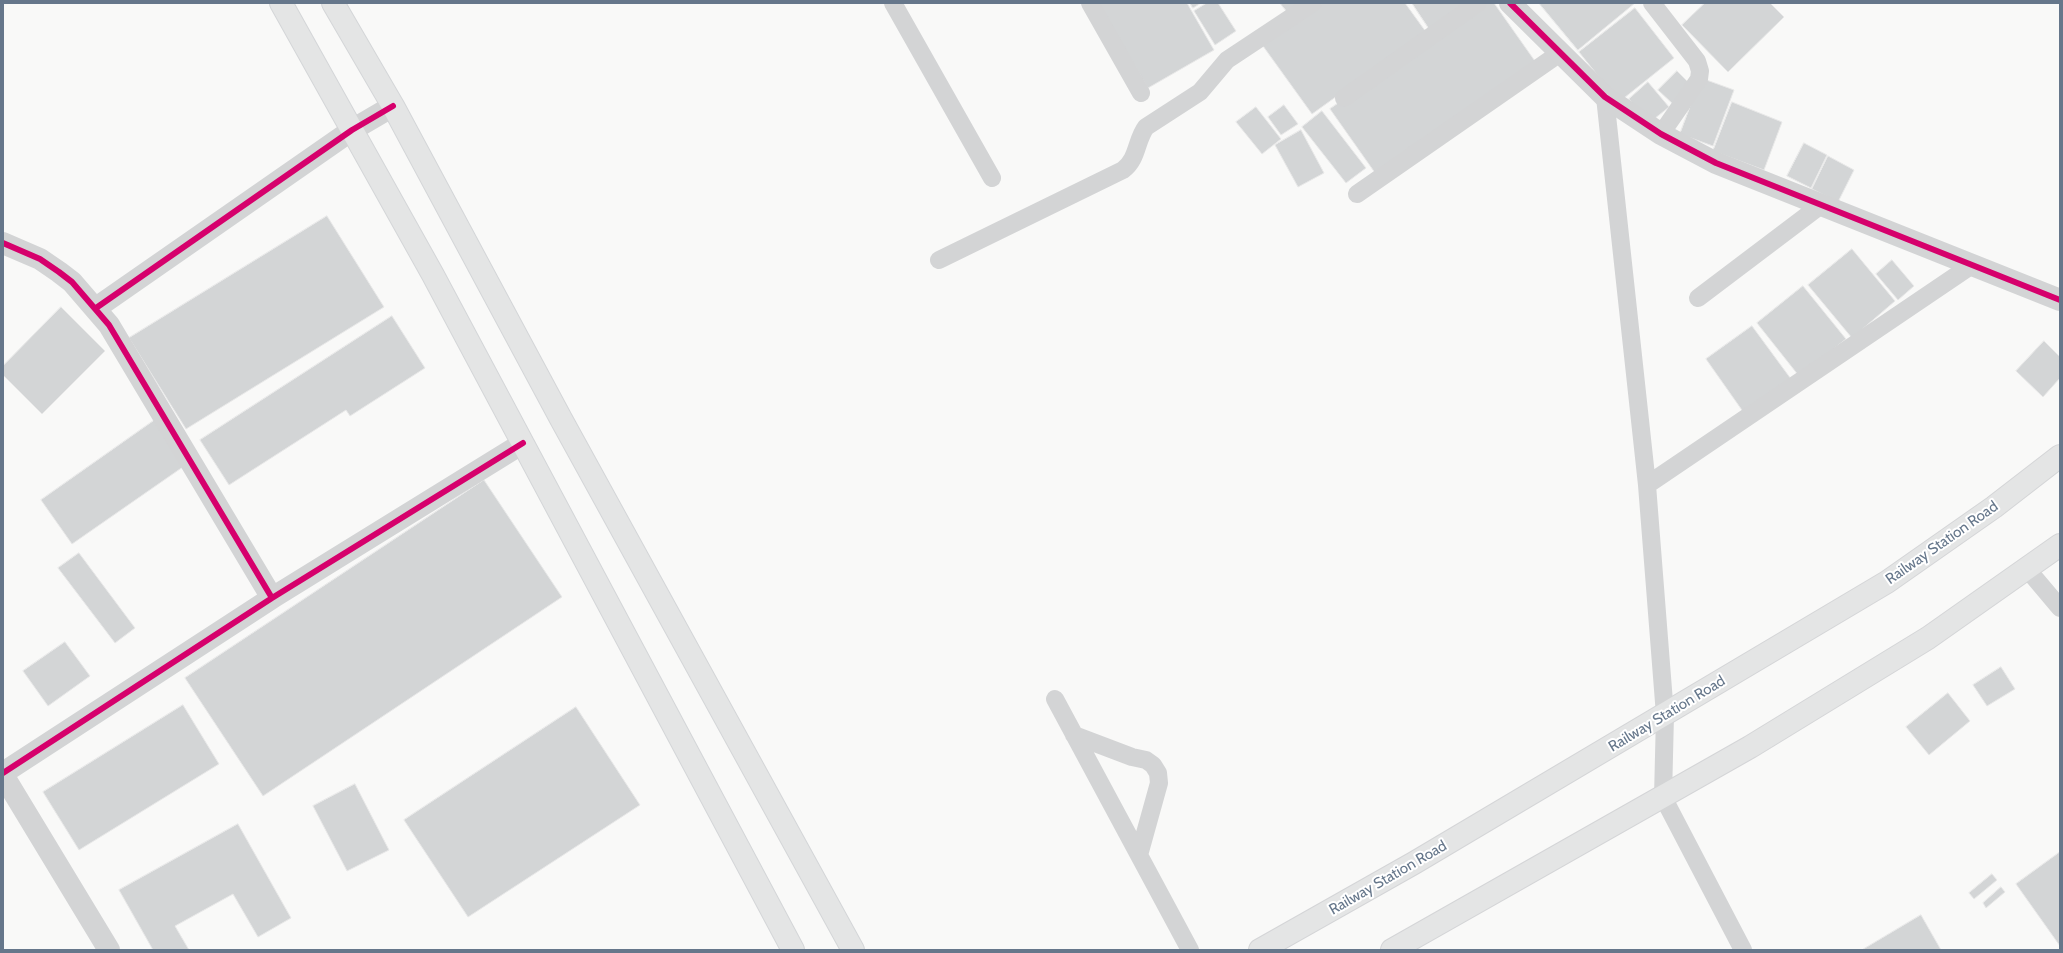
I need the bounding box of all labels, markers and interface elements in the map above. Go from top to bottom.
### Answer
street label: Railway Station Road [1882,498,2002,588]
street label: Railway Station Road [1605,672,1729,756]
street label: Railway Station Road [1326,837,1450,919]

